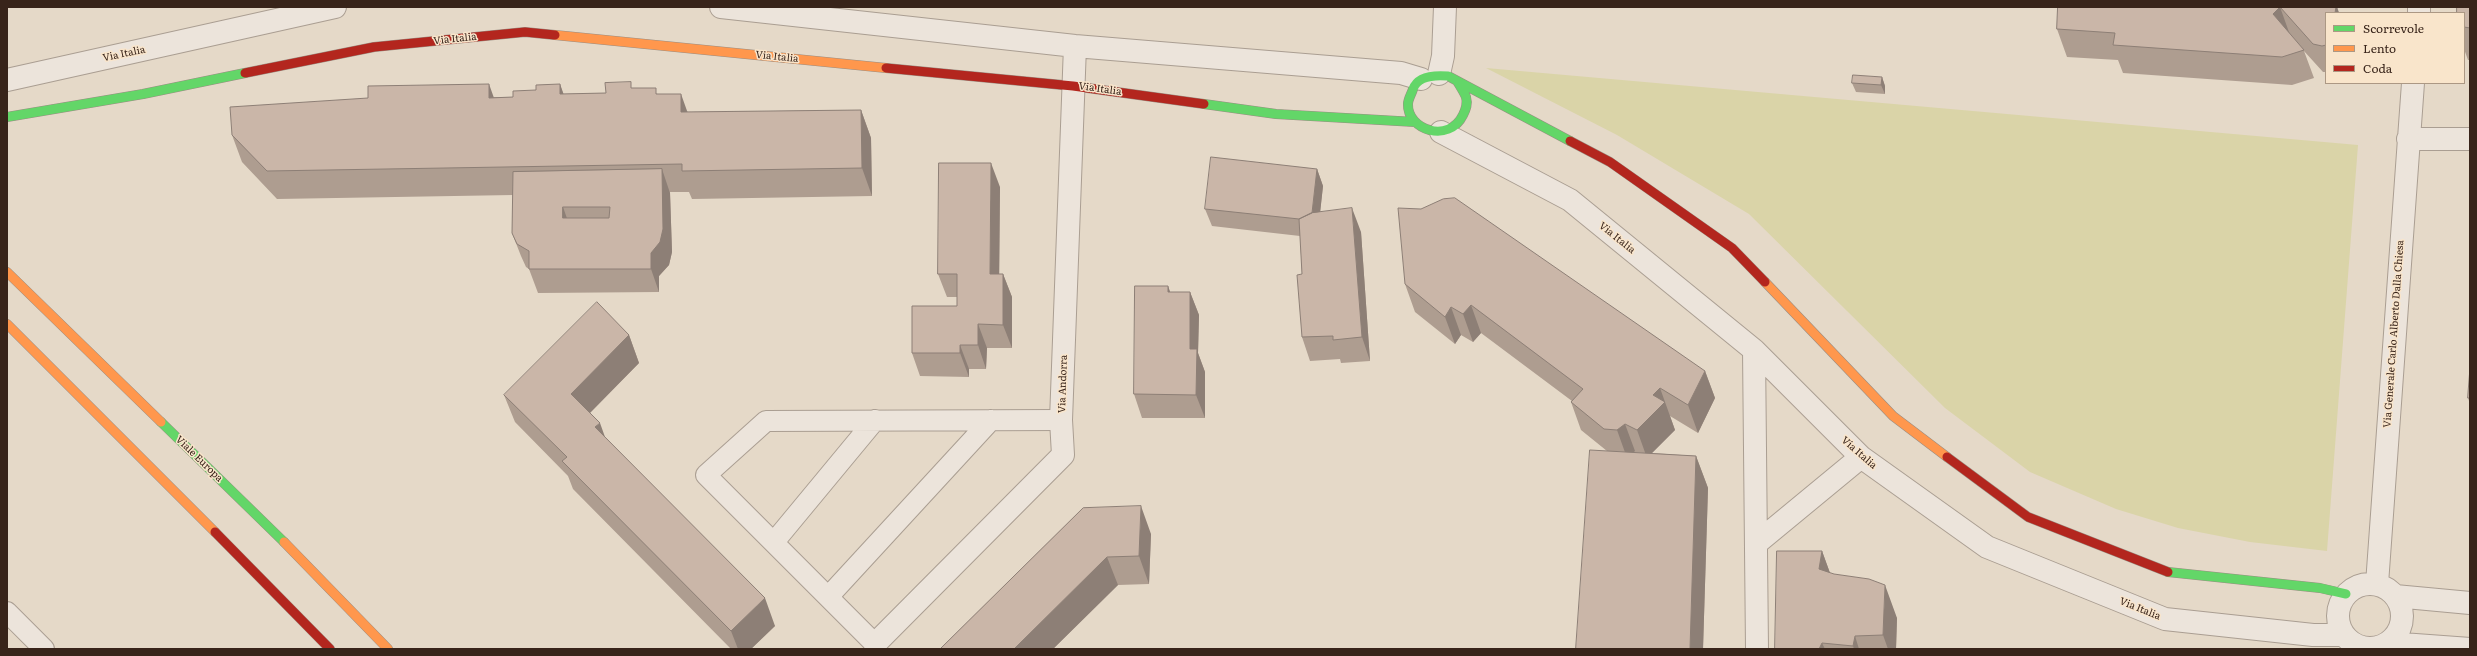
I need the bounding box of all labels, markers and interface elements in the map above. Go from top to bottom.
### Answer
legend [2325,12,2465,84]
text: Scorrevole [2363,19,2424,37]
street label: Via Italia [433,31,477,47]
text: Lento [2363,39,2396,57]
street label: Via Italia [102,44,146,64]
street label: Via Italia [755,49,799,65]
text: Coda [2363,59,2392,77]
street label: Via Italia [1078,80,1122,98]
street label: Via Italia [1596,220,1638,256]
street label: Via Generale Carlo Alberto Dalla Chiesa [2381,240,2407,428]
street label: Via Andorra [1056,355,1070,413]
street label: Viale Europa [173,434,225,484]
street label: Via Italia [1839,434,1879,472]
street label: Via Italia [2118,595,2162,623]

